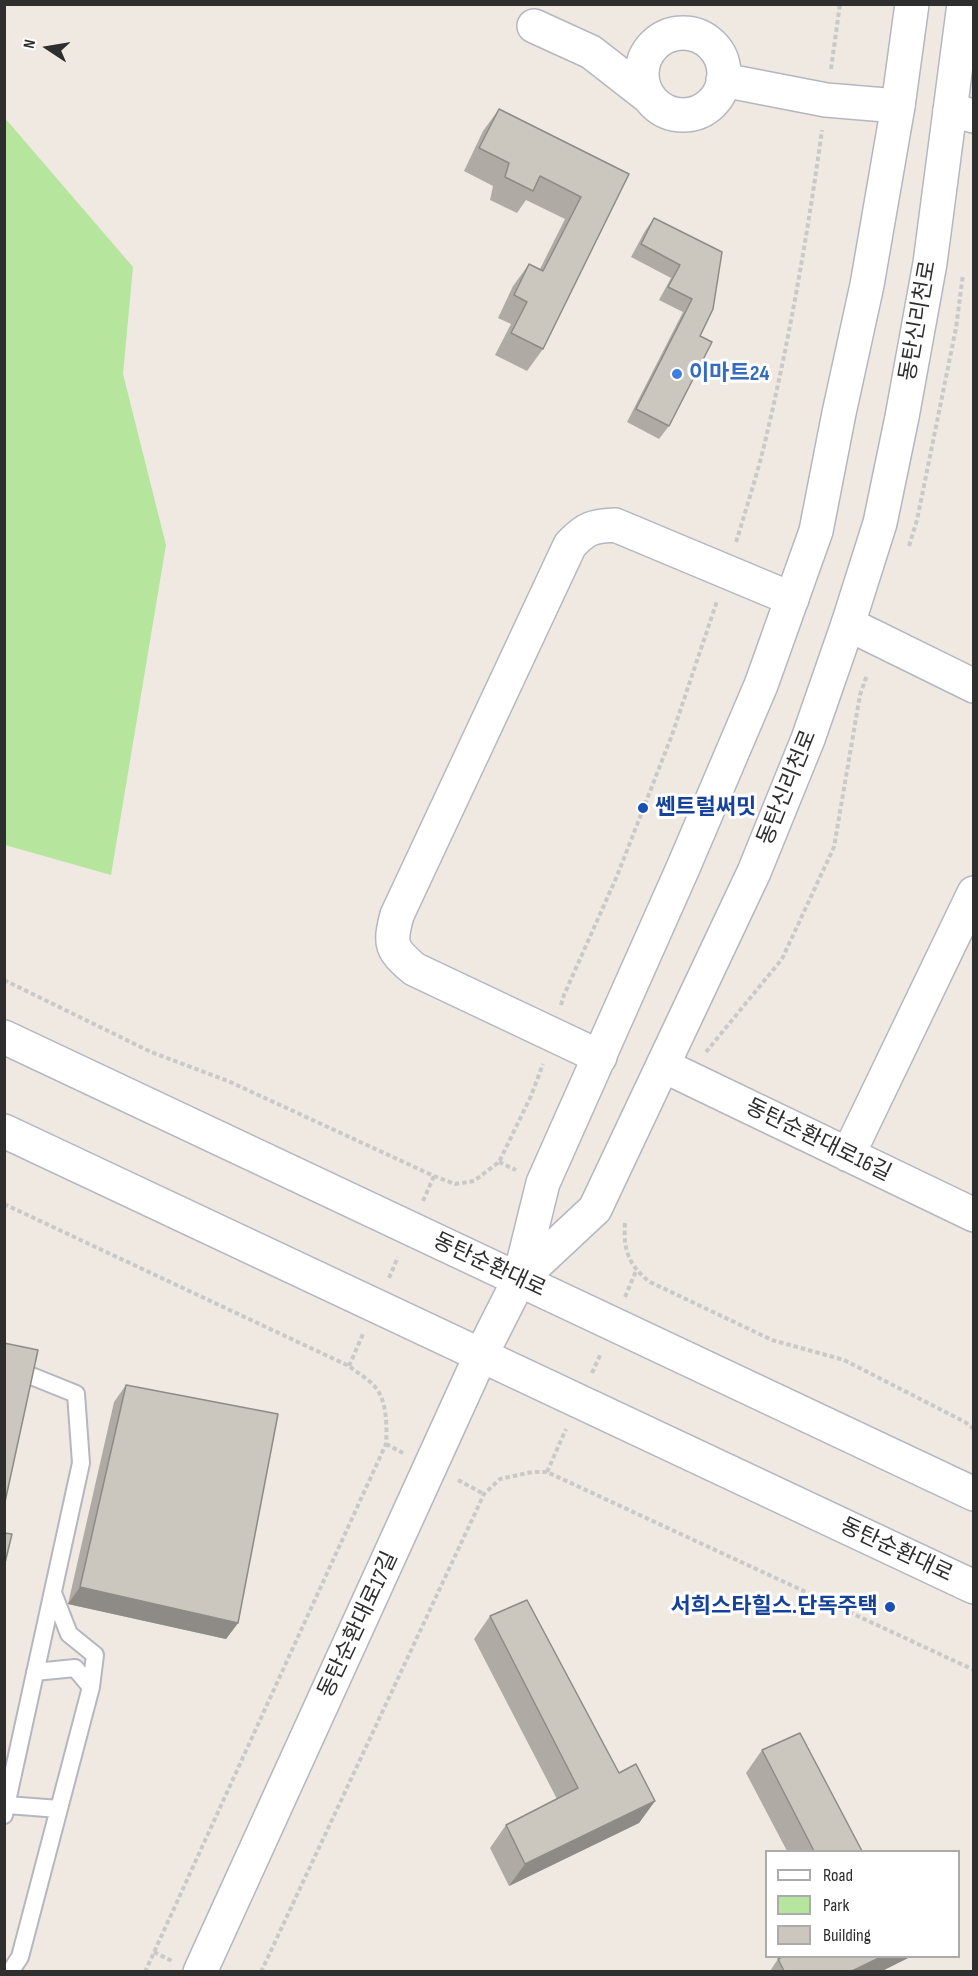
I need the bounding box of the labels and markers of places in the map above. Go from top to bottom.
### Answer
place label: 이마트24 [689,361,770,387]
marker: 이마트24 [670,367,684,381]
place label: 쎈트럴써밋 [655,795,756,821]
marker: 쎈트럴써밋 [636,801,650,815]
place label: 서희스타힐스.단독주택 [671,1594,878,1620]
marker: 서희스타힐스.단독주택 [883,1600,897,1614]

